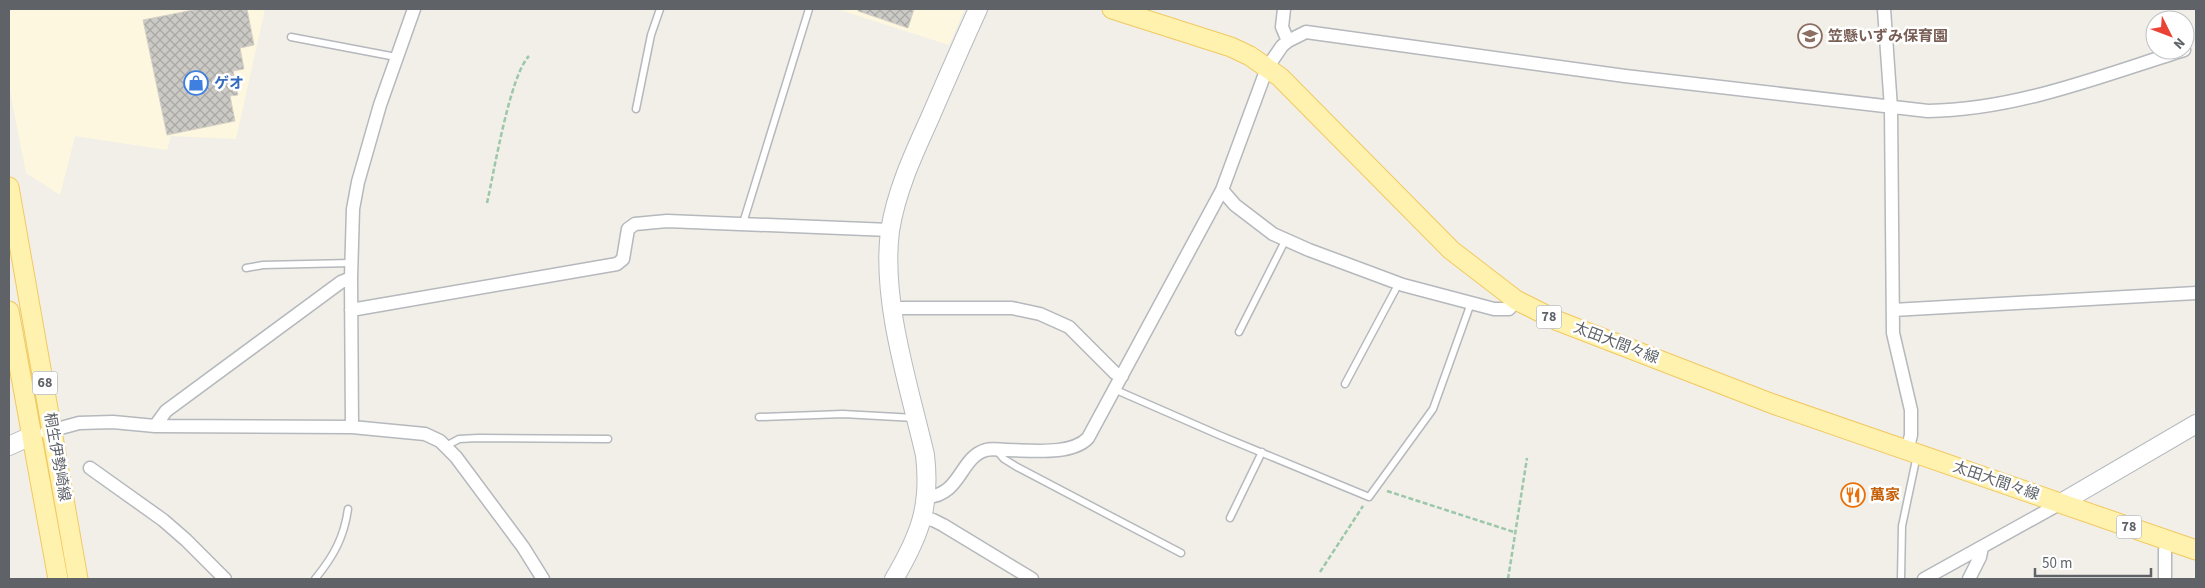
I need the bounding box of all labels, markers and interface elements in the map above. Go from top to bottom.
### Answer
north arrow [2145,10,2195,60]
school or university icon: 笠懸いずみ保育園 [1797,23,1823,49]
place label: 笠懸いずみ保育園 [1828,26,1948,47]
text: N [2168,33,2189,53]
shop icon: ゲオ [183,70,209,96]
place label: ゲオ [214,73,244,94]
road number: 78 [1536,306,1562,328]
street label: 太田大間々線 [1570,317,1662,369]
road number: 68 [32,372,58,394]
street label: 桐生伊勢崎線 [39,411,75,503]
street label: 太田大間々線 [1950,456,2042,506]
restaurant icon: 萬家 [1840,482,1866,508]
place label: 萬家 [1870,485,1900,506]
road number: 78 [2116,516,2142,538]
scale bar [2035,546,2151,578]
text: 50 m [2042,553,2072,574]

